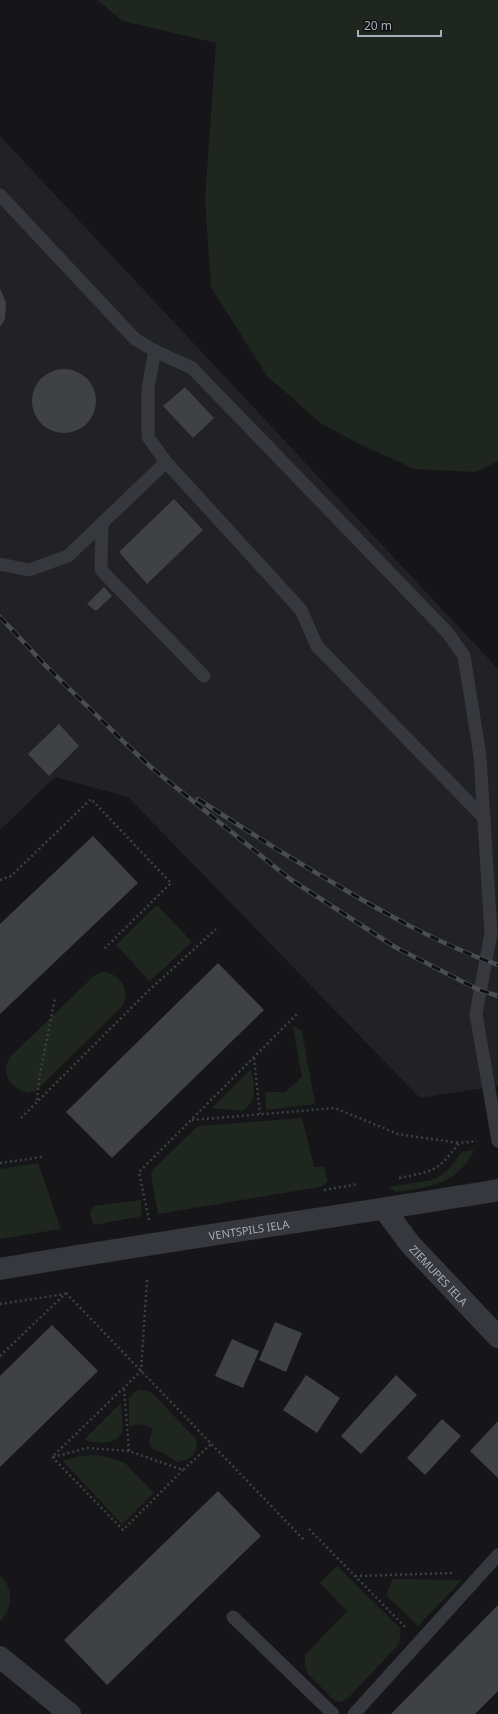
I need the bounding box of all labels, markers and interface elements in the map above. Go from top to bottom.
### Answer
scale bar [358,12,441,38]
text: 20 m [364,17,392,34]
street label: VENTSPILS IELA [208,1216,291,1243]
street label: ZIEMUPES IELA [407,1241,472,1309]

